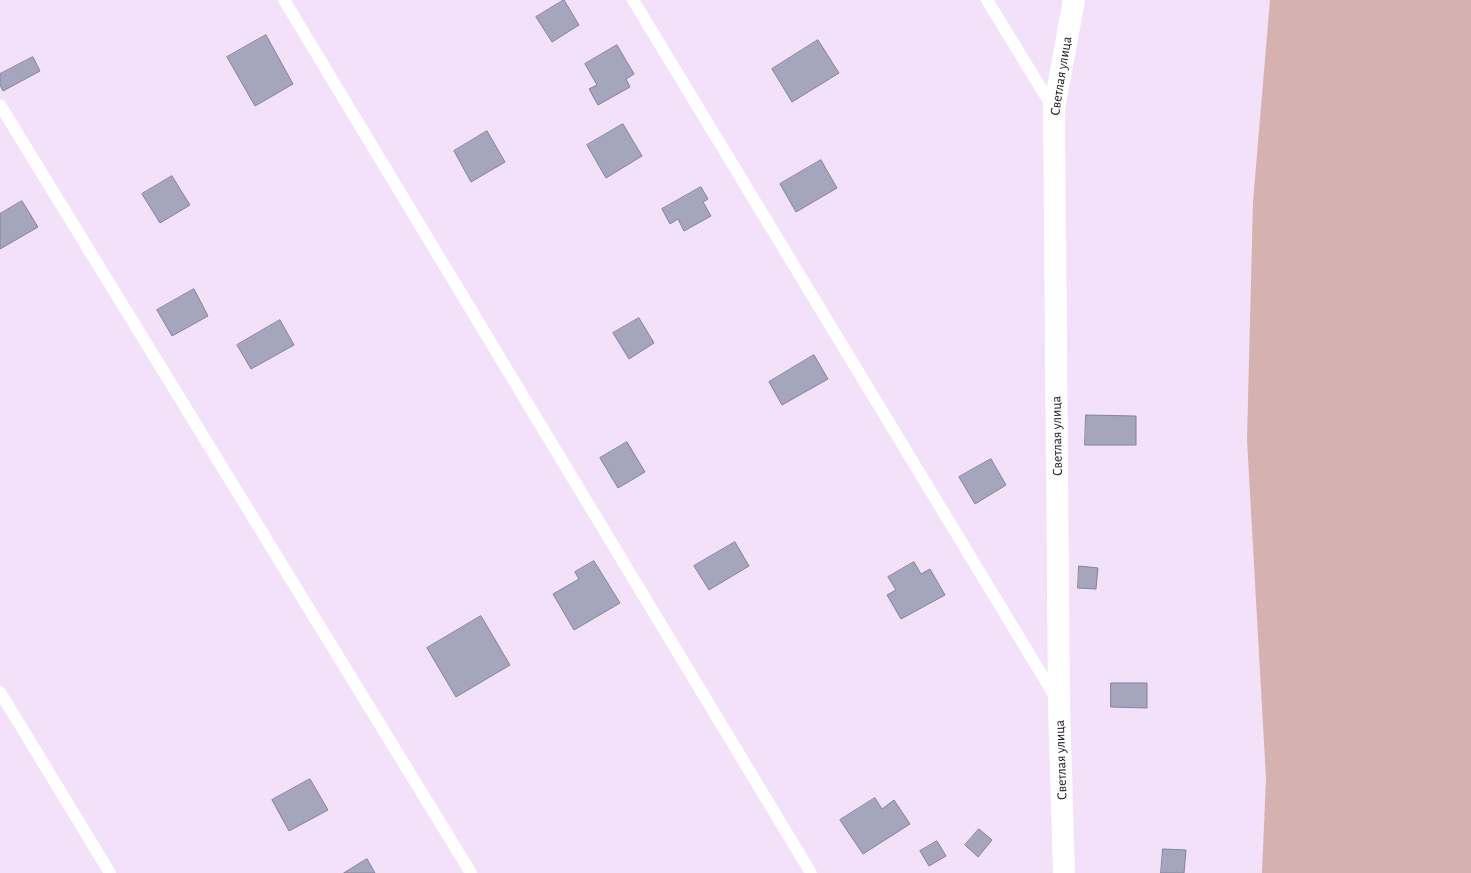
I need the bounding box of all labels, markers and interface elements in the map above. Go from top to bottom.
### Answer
street label: Светлая улица [1046,35,1076,117]
street label: Светлая улица [1048,396,1066,476]
street label: Светлая улица [1051,720,1071,800]

